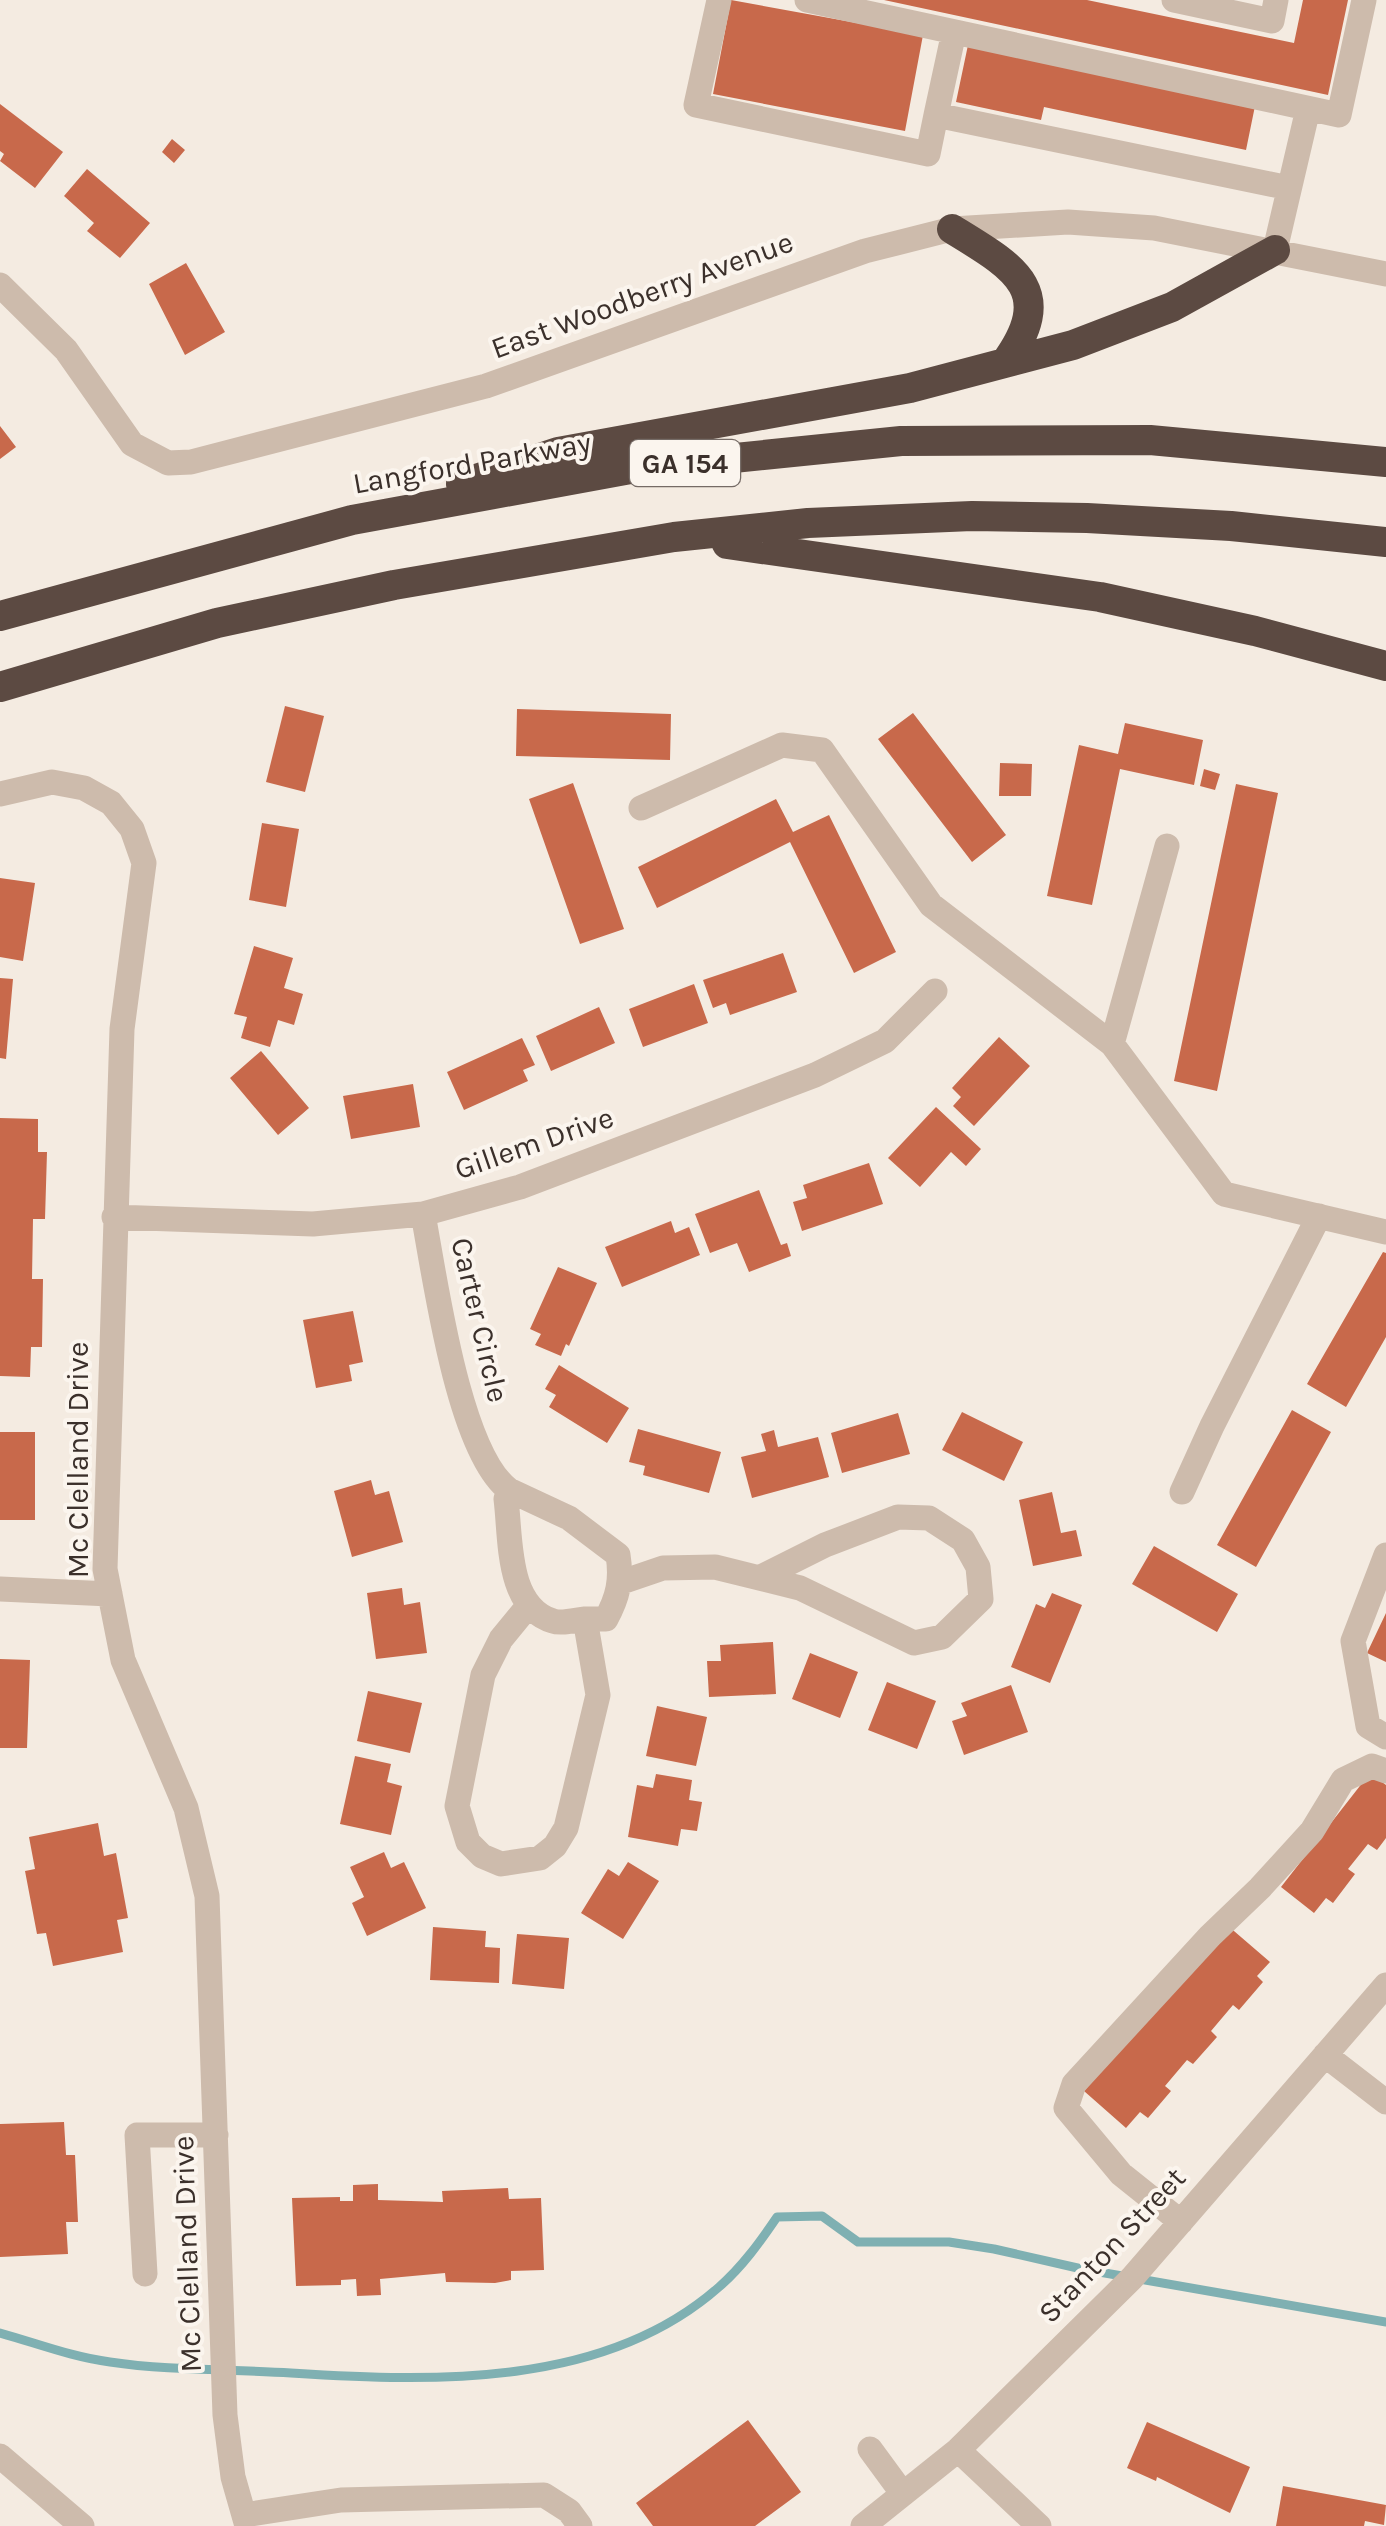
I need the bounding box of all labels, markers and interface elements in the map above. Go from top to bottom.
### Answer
street label: East Woodberry Avenue [486,224,798,366]
street label: Langford Parkway [350,424,594,502]
road number: GA 154 [630,440,740,486]
street label: Gillem Drive [450,1099,618,1187]
street label: Carter Circle [444,1234,516,1406]
street label: Mc Clelland Drive [60,1342,96,1578]
street label: Mc Clelland Drive [165,2135,209,2373]
street label: Stanton Street [1031,2160,1193,2330]

